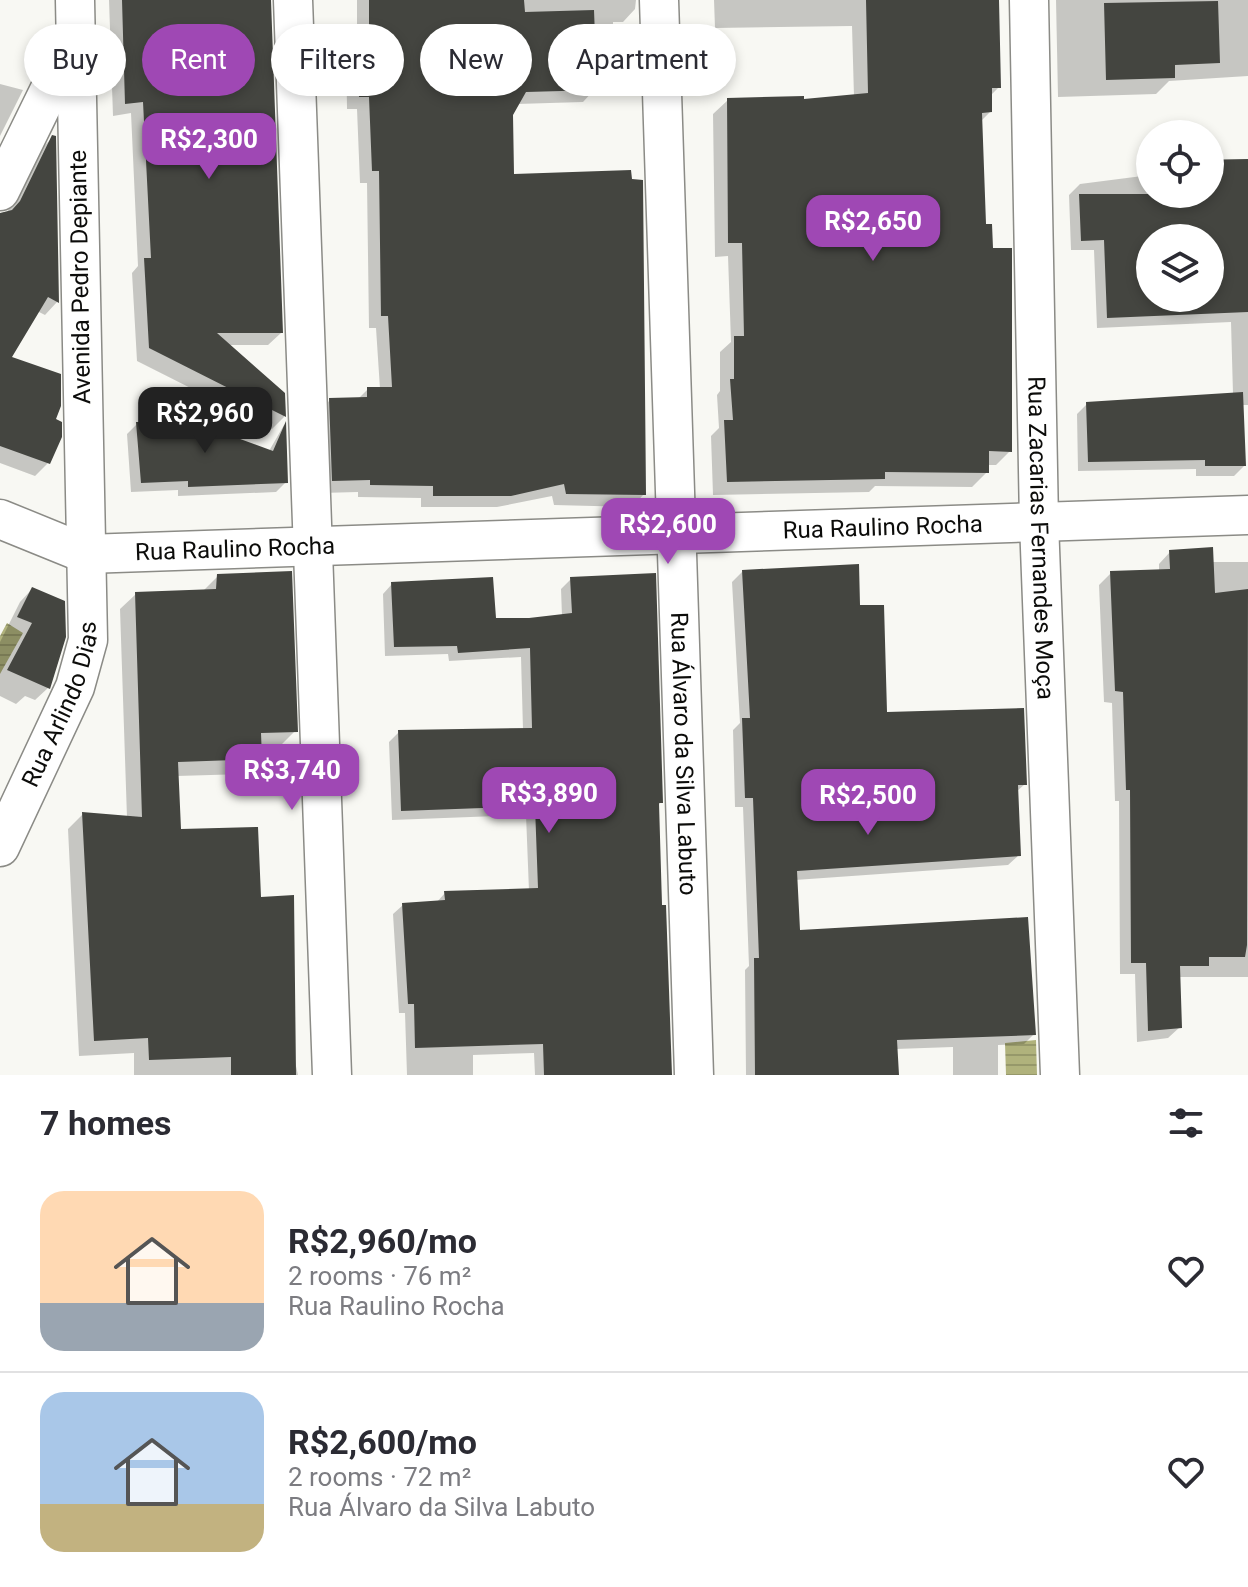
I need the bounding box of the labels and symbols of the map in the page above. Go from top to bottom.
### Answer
pin: R$2,300 [135,113,283,181]
street label: Avenida Pedro Depiante [64,150,96,404]
pin: R$2,650 [799,195,947,263]
street label: Rua Zacarias Fernandes Moça [1022,376,1060,700]
pin: R$2,960 [131,387,279,455]
pin: R$2,600 [594,498,742,566]
street label: Rua Raulino Rocha [782,510,983,545]
street label: Rua Raulino Rocha [135,532,336,566]
street label: Rua Álvaro da Silva Labuto [665,611,702,896]
street label: Rua Arlindo Dias [16,621,103,791]
pin: R$3,740 [218,744,366,812]
pin: R$3,890 [475,767,623,835]
pin: R$2,500 [794,769,942,837]

